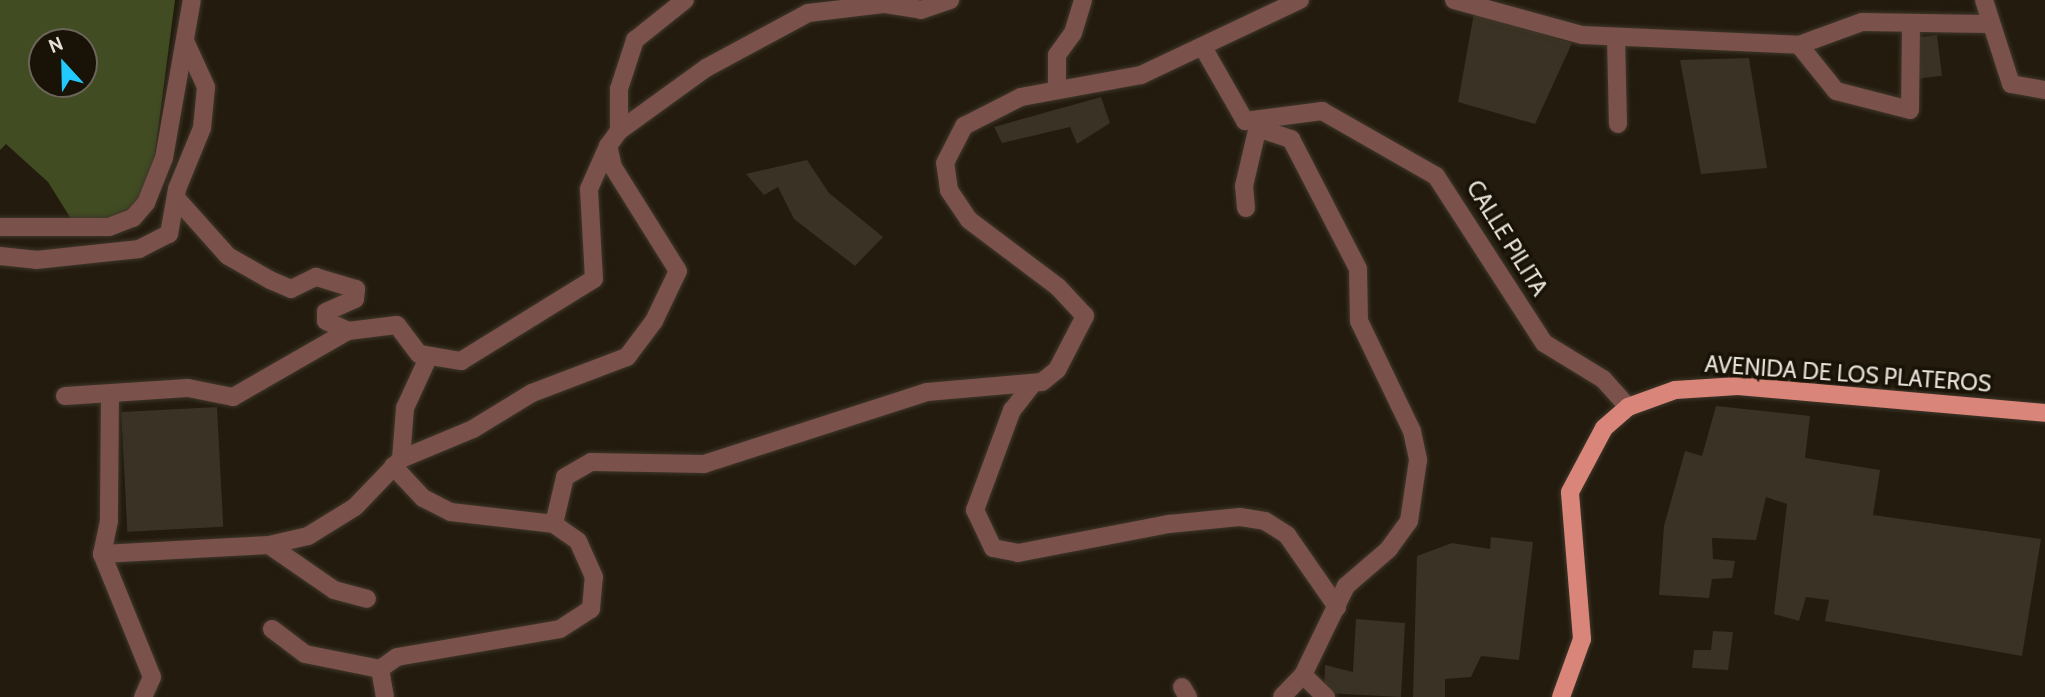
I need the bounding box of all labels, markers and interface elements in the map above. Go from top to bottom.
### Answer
north arrow [28,28,98,98]
text: N [45,32,66,58]
street label: CALLE PILITA [1461,175,1553,301]
street label: AVENIDA DE LOS PLATEROS [1704,350,1992,398]

